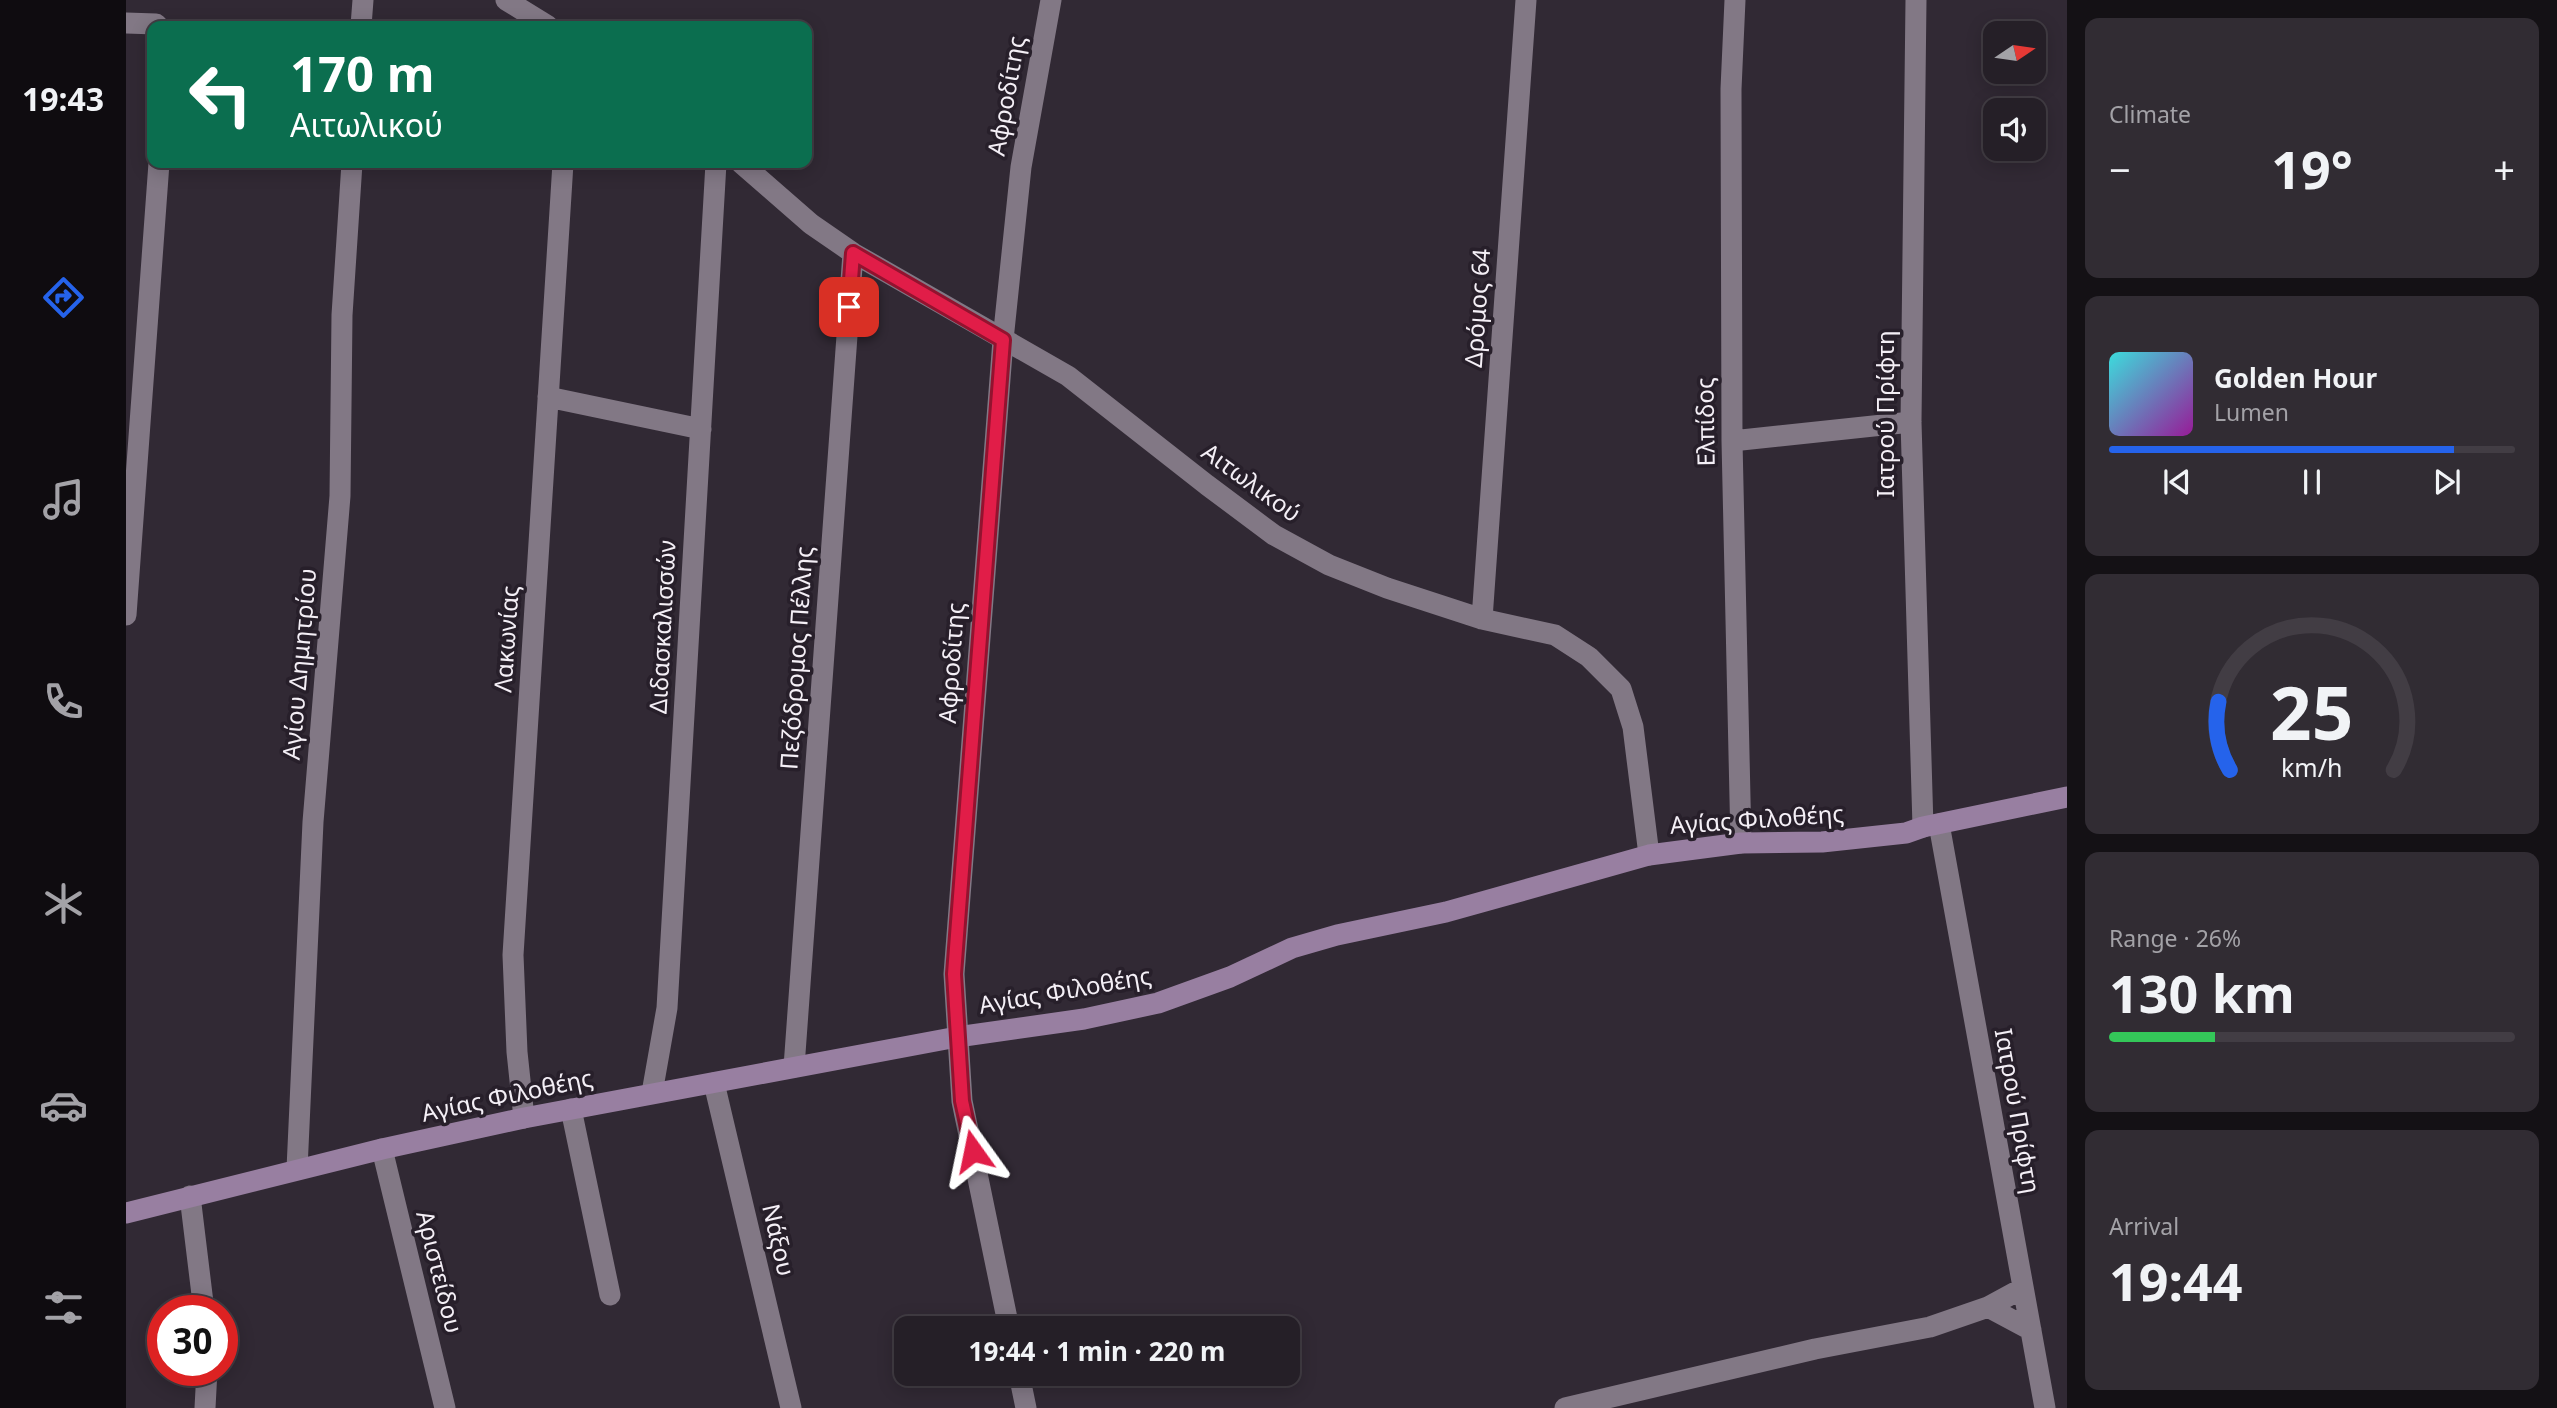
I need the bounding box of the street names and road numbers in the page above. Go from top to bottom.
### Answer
street label: Αφροδίτης [979,33,1032,158]
street label: Δρόμος 64 [1456,247,1497,368]
street label: Ιατρού Πρίφτη [1868,330,1901,498]
street label: Ελπίδος [1687,377,1722,467]
street label: Αιτωλικού [1196,435,1308,529]
street label: Διδασκαλισσών [640,539,683,715]
street label: Πεζόδρομος Πέλλης [771,545,820,771]
street label: Αγίου Δημητρίου [274,567,323,761]
street label: Λακωνίας [485,584,526,694]
street label: Αφροδίτης [930,601,971,725]
street label: Αγίας Φιλοθέης [1669,796,1845,841]
street label: Αγίας Φιλοθέης [976,958,1153,1021]
street label: Ιατρού Πρίφτη [1988,1026,2049,1196]
street label: Αγίας Φιλοθέης [418,1060,595,1129]
street label: Νάξου [755,1200,804,1279]
street label: Αριστείδου [409,1207,472,1336]

